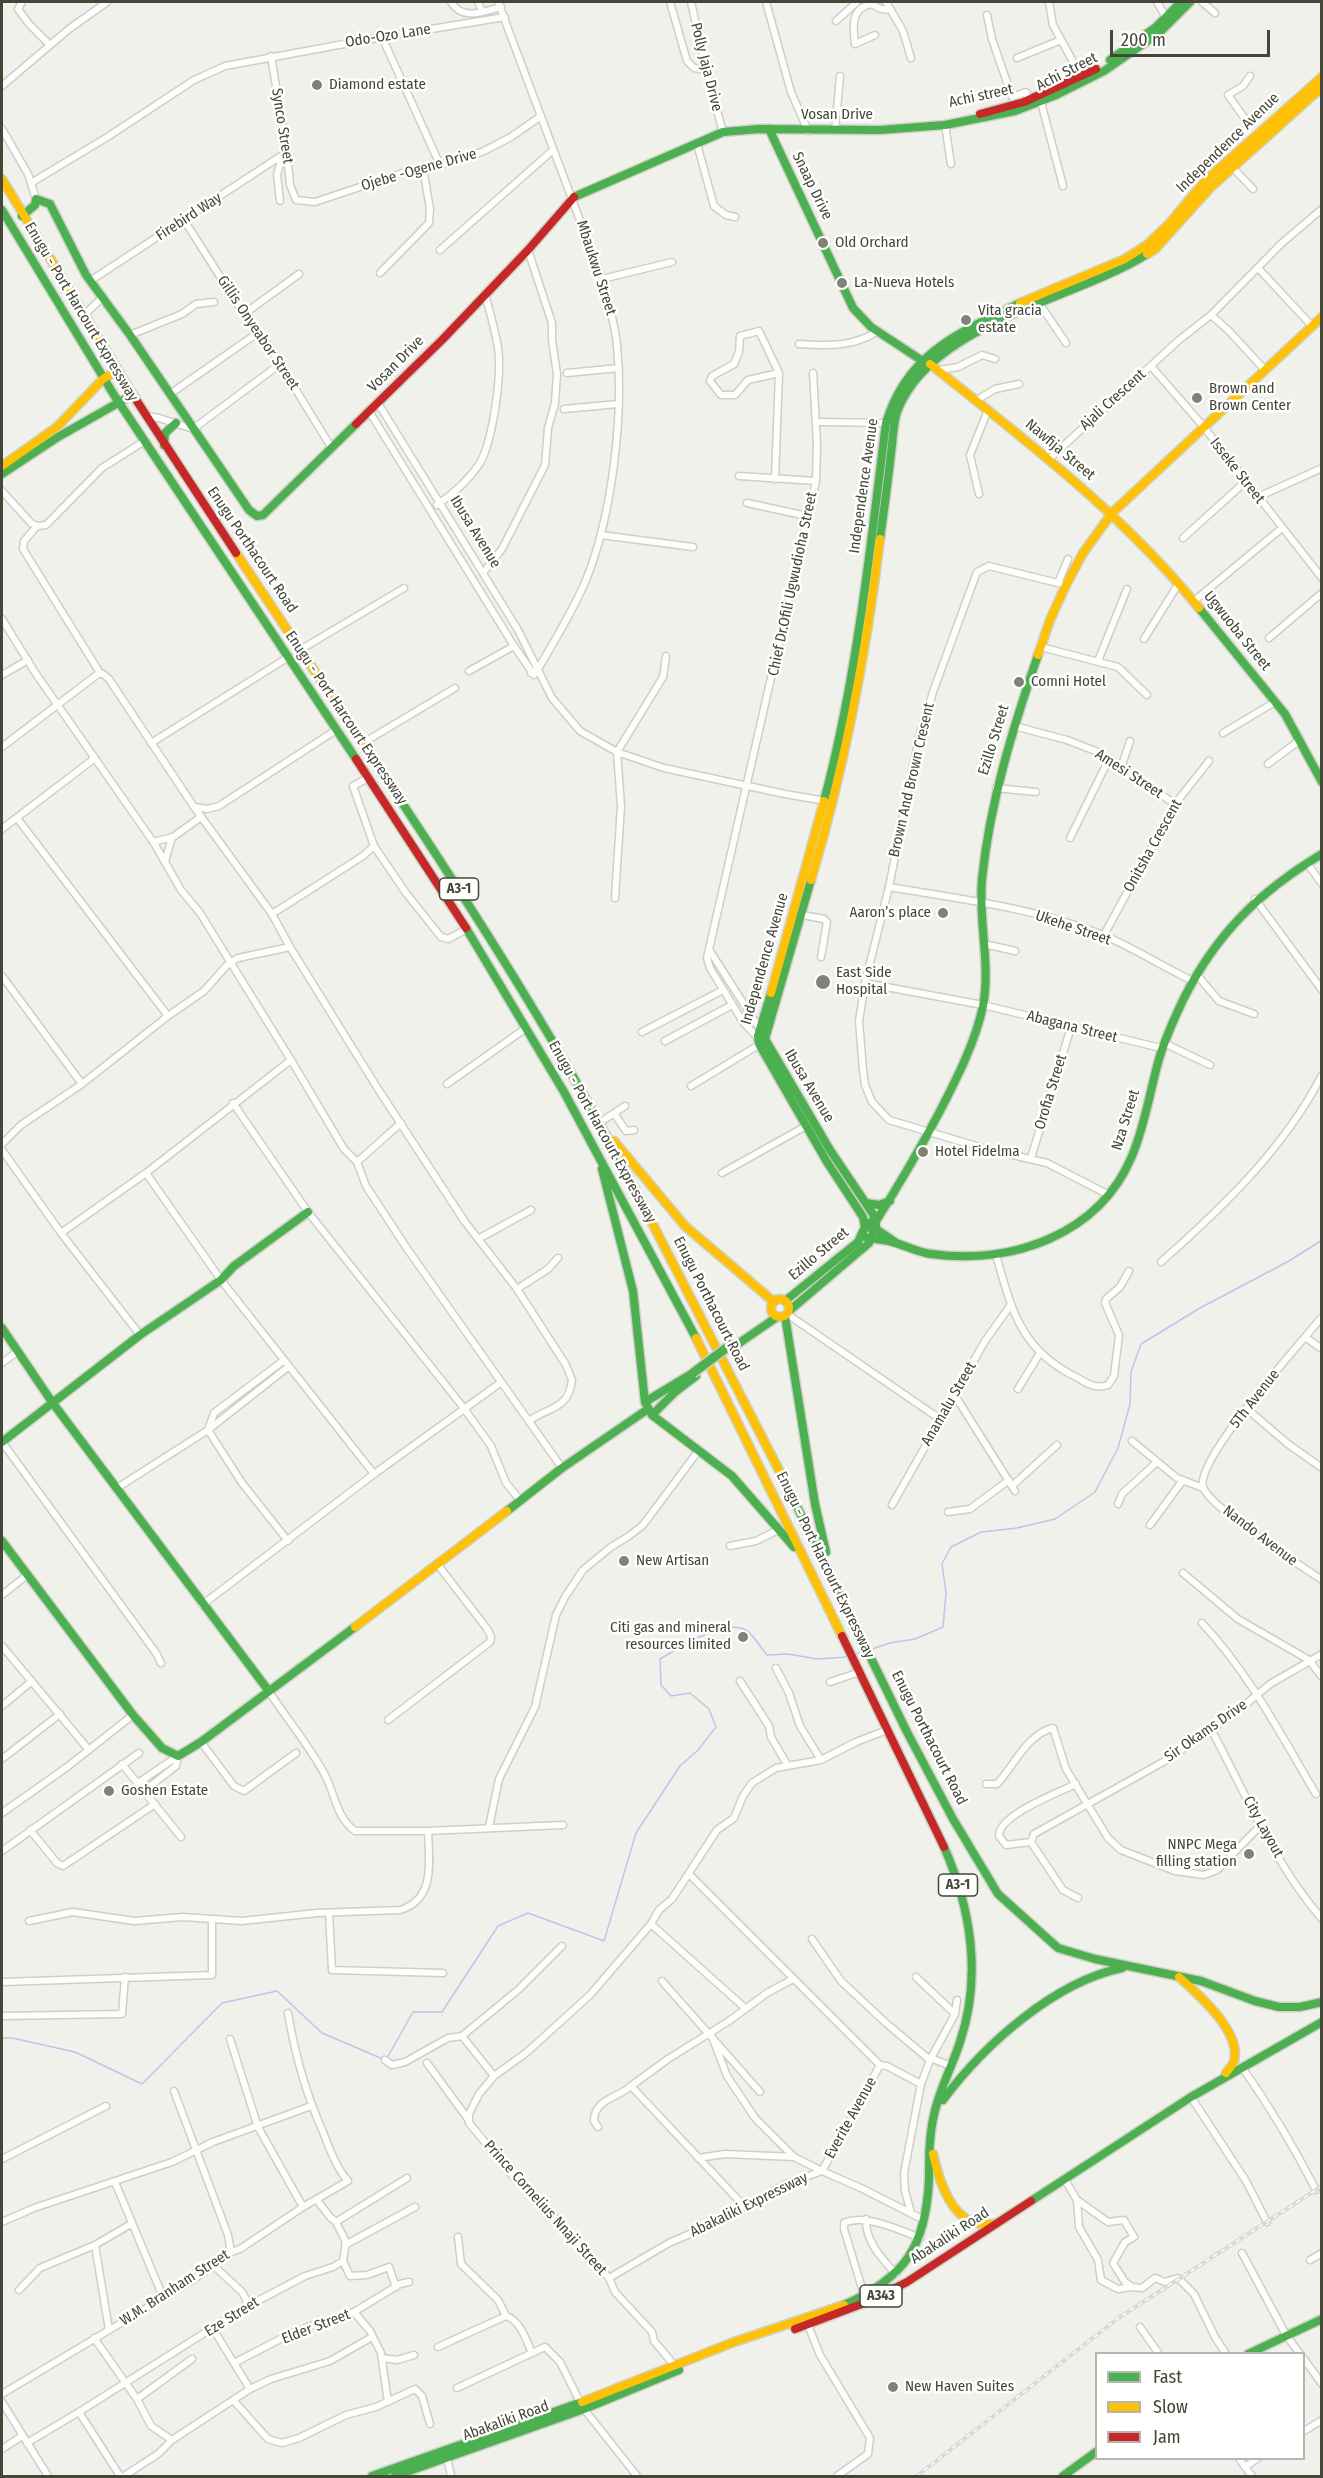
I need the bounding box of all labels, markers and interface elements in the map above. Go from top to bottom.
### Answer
scale bar [1113,18,1274,56]
street label: Odo-Ozo Lane [344,20,432,52]
street label: Polly Jaja Drive [686,21,726,113]
text: 200 m [1121,29,1166,51]
street label: Achi Street [1033,49,1101,95]
place label: Diamond estate [329,76,426,94]
marker: Diamond estate [310,78,324,92]
street label: Achi street [947,80,1015,112]
street label: Synco Street [267,87,297,165]
street label: Independence Avenue [1173,89,1283,197]
street label: Vosan Drive [801,106,873,124]
street label: Ojebe -Ogene Drive [359,145,479,195]
street label: Snaap Drive [788,149,836,223]
street label: Firebird Way [153,189,225,245]
street label: Mbaukwu Street [572,218,620,318]
street label: Enugu - Port Harcourt Expressway [20,219,142,405]
place label: Old Orchard [835,234,909,252]
marker: Old Orchard [816,236,830,250]
street label: Gillis Onyeabor Street [213,272,303,394]
place label: La-Nueva Hotels [854,274,954,292]
marker: La-Nueva Hotels [835,276,849,290]
place label: Vita gracia estate [978,302,1042,337]
marker: Vita gracia estate [959,313,973,327]
street label: Vosan Drive [364,332,428,396]
street label: Ajali Crescent [1076,366,1150,434]
place label: Brown and Brown Center [1209,380,1291,415]
marker: Brown and Brown Center [1190,391,1204,405]
street label: Nawfija Street [1021,416,1099,484]
street label: Independence Avenue [846,417,882,555]
street label: Isseke Street [1206,434,1268,508]
street label: Enugu Porthacourt Road [203,484,301,616]
street label: Chief Dr.Ofili Ugwudioha Street [765,490,821,678]
street label: Ibusa Avenue [446,492,504,572]
street label: Ugwuoba Street [1199,588,1275,674]
street label: Enugu - Port Harcourt Expressway [281,628,411,808]
place label: Comni Hotel [1031,673,1106,691]
marker: Comni Hotel [1012,675,1026,689]
street label: Brown And Brown Cresent [885,701,939,859]
street label: Ezillo Street [975,703,1013,777]
street label: Amesi Street [1092,745,1166,803]
street label: Onitsha Crescent [1120,796,1186,896]
road number: A3-1 [440,878,478,900]
street label: Independence Avenue [738,891,792,1027]
place label: Aaron’s place [850,904,931,922]
marker: Aaron’s place [936,906,950,920]
street label: Ukehe Street [1033,907,1113,949]
place label: East Side Hospital [836,964,892,999]
marker: East Side Hospital [814,973,832,991]
street label: Abagana Street [1025,1007,1119,1047]
street label: Enugu - Port Harcourt Expressway [544,1038,660,1226]
street label: Ibusa Avenue [780,1046,838,1126]
street label: Orofia Street [1031,1052,1071,1132]
street label: Nza Street [1108,1087,1144,1153]
place label: Hotel Fidelma [935,1143,1020,1161]
marker: Hotel Fidelma [916,1145,930,1159]
street label: Ezillo Street [785,1224,853,1284]
street label: Enugu Porthacourt Road [669,1234,753,1374]
street label: Anamalu Street [918,1359,980,1449]
street label: 5Th Avenue [1226,1366,1284,1432]
street label: Enugu - Port Harcourt Expressway [772,1469,878,1661]
street label: Nando Avenue [1219,1502,1301,1570]
place label: New Artisan [636,1552,709,1570]
marker: New Artisan [617,1554,631,1568]
place label: Citi gas and mineral resources limited [610,1619,731,1654]
marker: Citi gas and mineral resources limited [736,1630,750,1644]
street label: Enugu Porthacourt Road [887,1668,971,1808]
street label: Sir Okams Drive [1161,1696,1251,1766]
place label: Goshen Estate [121,1782,208,1800]
marker: Goshen Estate [102,1784,116,1798]
street label: City Layout [1239,1793,1287,1861]
place label: NNPC Mega filling station [1156,1836,1237,1871]
marker: NNPC Mega filling station [1242,1847,1256,1861]
road number: A3-1 [938,1874,978,1896]
street label: Everite Avenue [821,2074,881,2162]
street label: Prince Cornelius Nnaji Street [480,2137,610,2279]
street label: Abakaliki Expressway [687,2169,811,2241]
street label: Abakaliki Road [907,2204,993,2268]
street label: W.M. Branham Street [117,2246,233,2330]
road number: A343 [860,2285,902,2307]
street label: Eze Street [202,2293,262,2341]
street label: Elder Street [279,2306,353,2348]
legend [1095,2352,1305,2460]
text: Fast [1153,2366,1182,2388]
place label: New Haven Suites [905,2378,1014,2396]
marker: New Haven Suites [886,2380,900,2394]
text: Slow [1153,2396,1188,2418]
street label: Abakaliki Road [461,2397,551,2445]
text: Jam [1153,2426,1181,2448]

